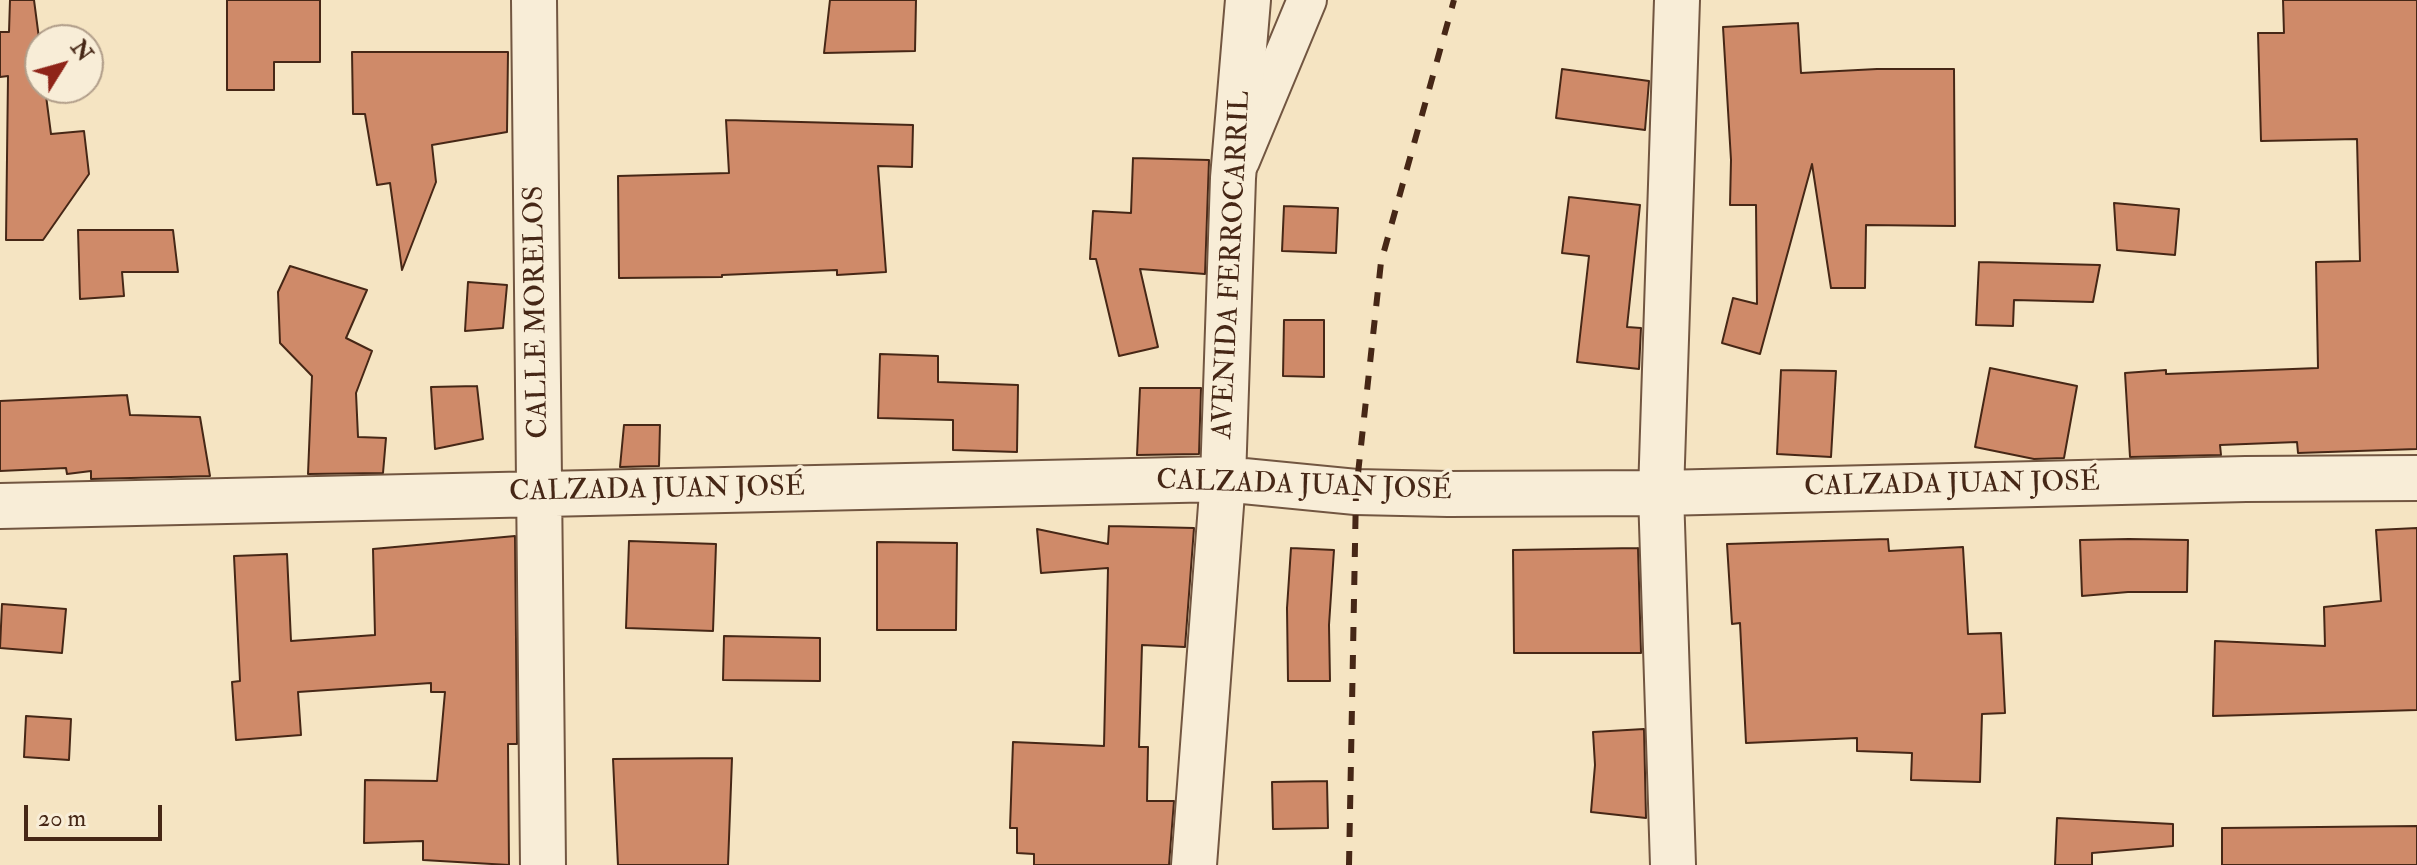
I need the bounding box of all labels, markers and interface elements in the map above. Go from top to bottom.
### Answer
north arrow [24,24,104,104]
text: N [64,34,99,67]
street label: AVENIDA FERROCARRIL [1207,90,1259,440]
street label: CALLE MORELOS [519,185,557,439]
street label: CALZADA JUAN JOSÉ [1156,465,1452,509]
street label: CALZADA JUAN JOSÉ [1804,467,2100,505]
street label: CALZADA JUAN JOSÉ [509,472,805,510]
scale bar [28,789,166,839]
text: 20 m [38,803,86,834]

